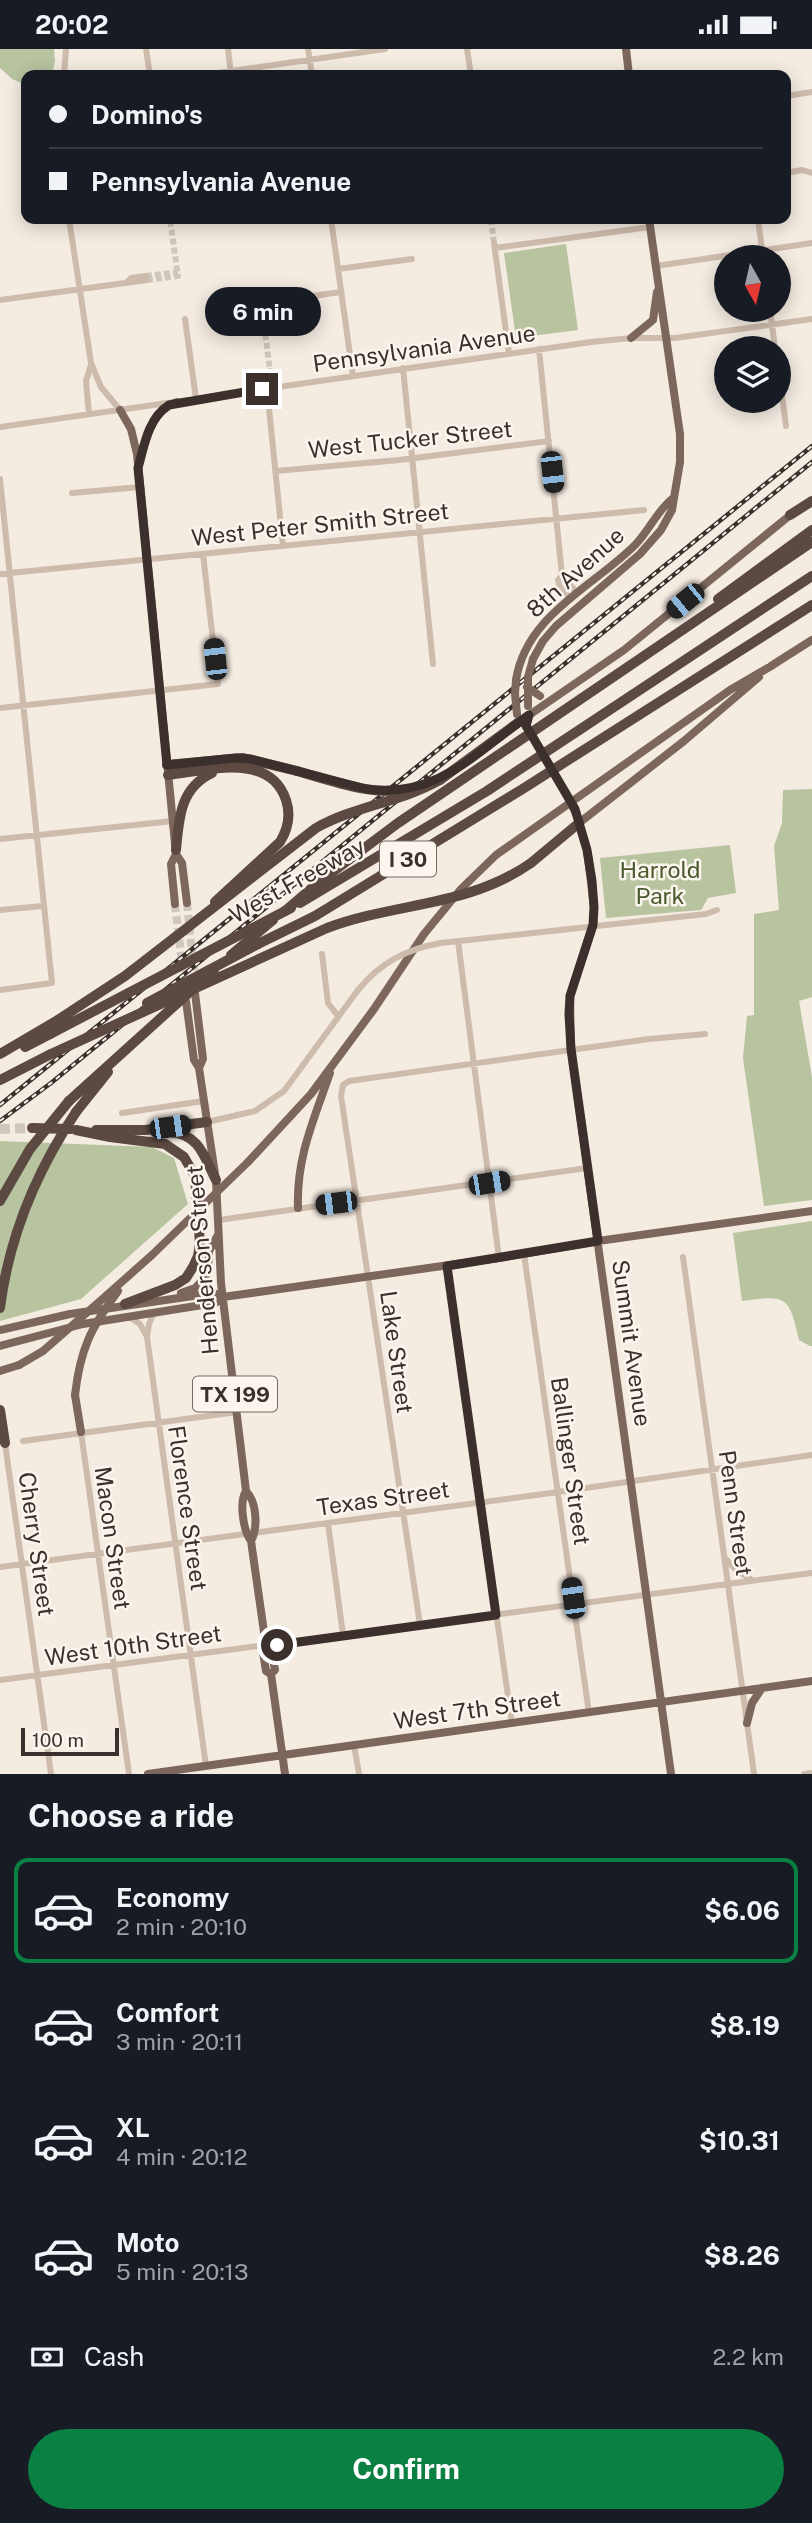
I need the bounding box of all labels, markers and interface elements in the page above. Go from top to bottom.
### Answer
text: 20:02 [35,9,109,40]
text: Domino's [91,99,203,130]
text: Pennsylvania Avenue [91,166,351,197]
north arrow [714,245,791,322]
map controls [714,245,791,413]
callout: 6 min [204,287,320,337]
text: 6 min [233,298,293,325]
street label: Pennsylvania Avenue [311,319,537,377]
button: layers [714,336,791,413]
route end [246,373,278,405]
street label: West Tucker Street [307,415,513,463]
car [540,450,565,494]
street label: West Peter Smith Street [190,497,450,551]
street label: 8th Avenue [521,521,629,623]
car [663,580,708,622]
car [203,637,228,681]
street label: West Freeway [225,832,369,928]
road number: I 30 [380,841,436,877]
park label: Harrold Park [619,856,701,909]
car [148,1114,193,1140]
street label: Henderson Street [180,1164,224,1356]
car [467,1169,512,1197]
car [314,1190,359,1216]
street label: Summit Avenue [607,1258,657,1428]
street label: Lake Street [375,1289,419,1415]
street label: Ballinger Street [546,1375,596,1547]
road number: TX 199 [193,1377,277,1411]
street label: Florence Street [163,1424,213,1592]
street label: Penn Street [714,1448,758,1578]
street label: Macon Street [90,1465,136,1611]
street label: Cherry Street [14,1470,60,1618]
street label: Texas Street [315,1475,451,1521]
car [560,1576,587,1620]
street label: West 10th Street [43,1619,223,1671]
route start [261,1629,293,1661]
street label: West 7th Street [392,1684,562,1734]
scale bar [21,1725,119,1757]
text: 100 m [32,1729,84,1751]
text: Choose a ride [28,1797,234,1834]
icon: car [32,1879,95,1942]
text: Economy [116,1882,229,1913]
text: $6.06 [704,1895,780,1926]
text: 2 min · 20:10 [116,1913,247,1940]
icon: car [32,1994,95,2057]
text: Comfort [116,1997,219,2028]
text: $8.19 [710,2010,780,2041]
text: 3 min · 20:11 [116,2028,243,2055]
icon: car [32,2109,95,2172]
text: XL [116,2112,150,2143]
text: $10.31 [699,2125,780,2156]
text: 4 min · 20:12 [116,2143,247,2170]
icon: car [32,2224,95,2287]
text: Moto [116,2227,179,2258]
text: $8.26 [704,2240,780,2271]
text: 5 min · 20:13 [116,2258,248,2285]
icon: cash [28,2338,66,2376]
text: Cash [84,2341,144,2372]
text: 2.2 km [713,2343,784,2370]
button: Confirm [28,2429,784,2509]

